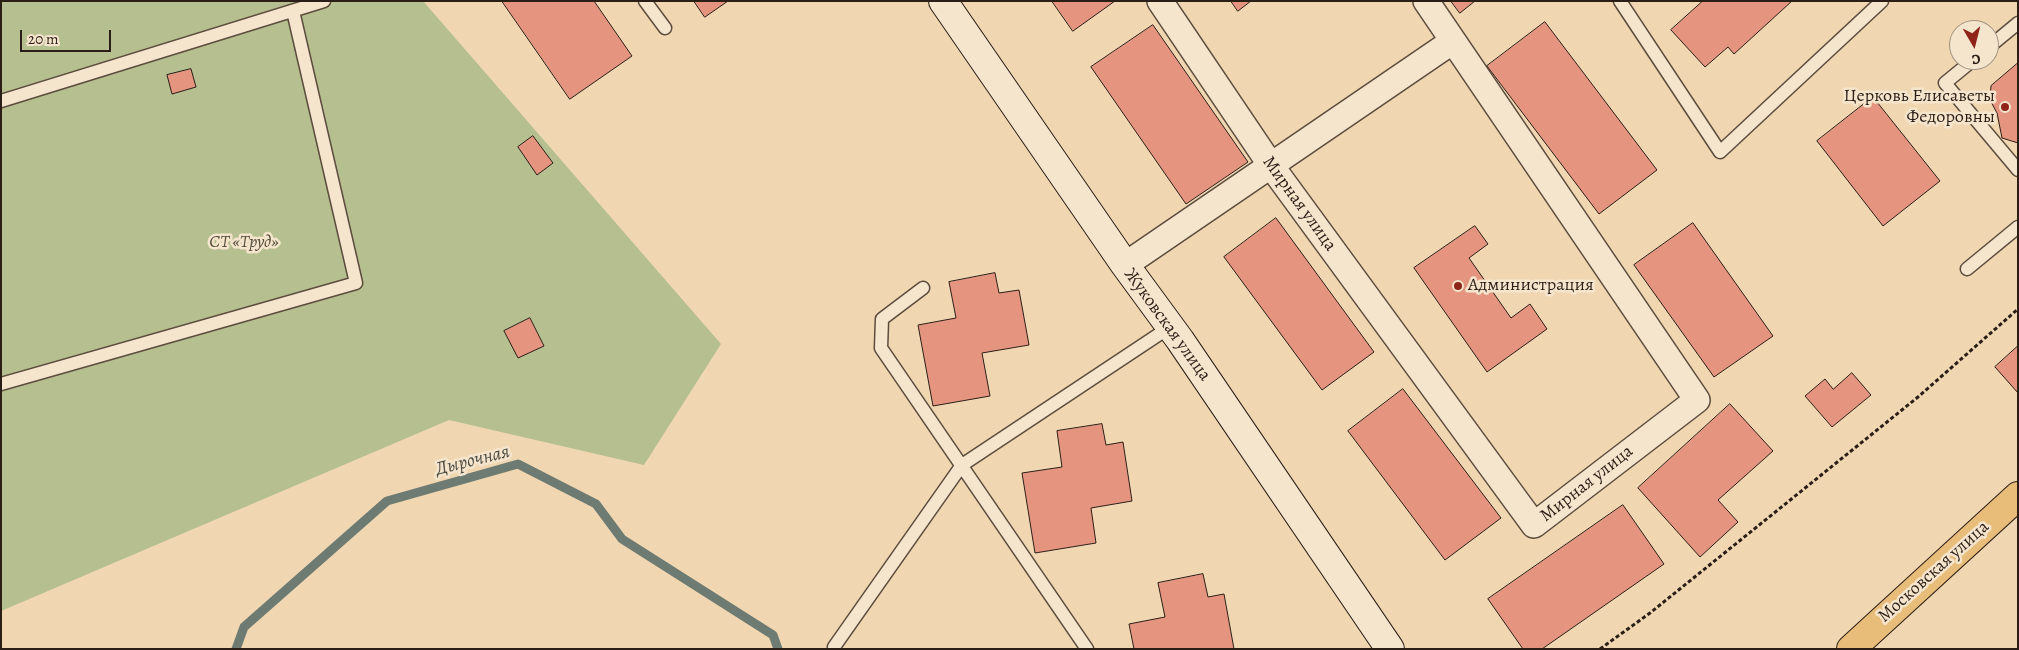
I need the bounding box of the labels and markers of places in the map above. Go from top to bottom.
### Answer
place label: Церковь Елисаветы Федоровны [1844,86,1995,128]
marker: Церковь Елисаветы Федоровны [1999,101,2011,113]
place label: Администрация [1468,275,1594,297]
marker: Администрация [1452,280,1464,292]

